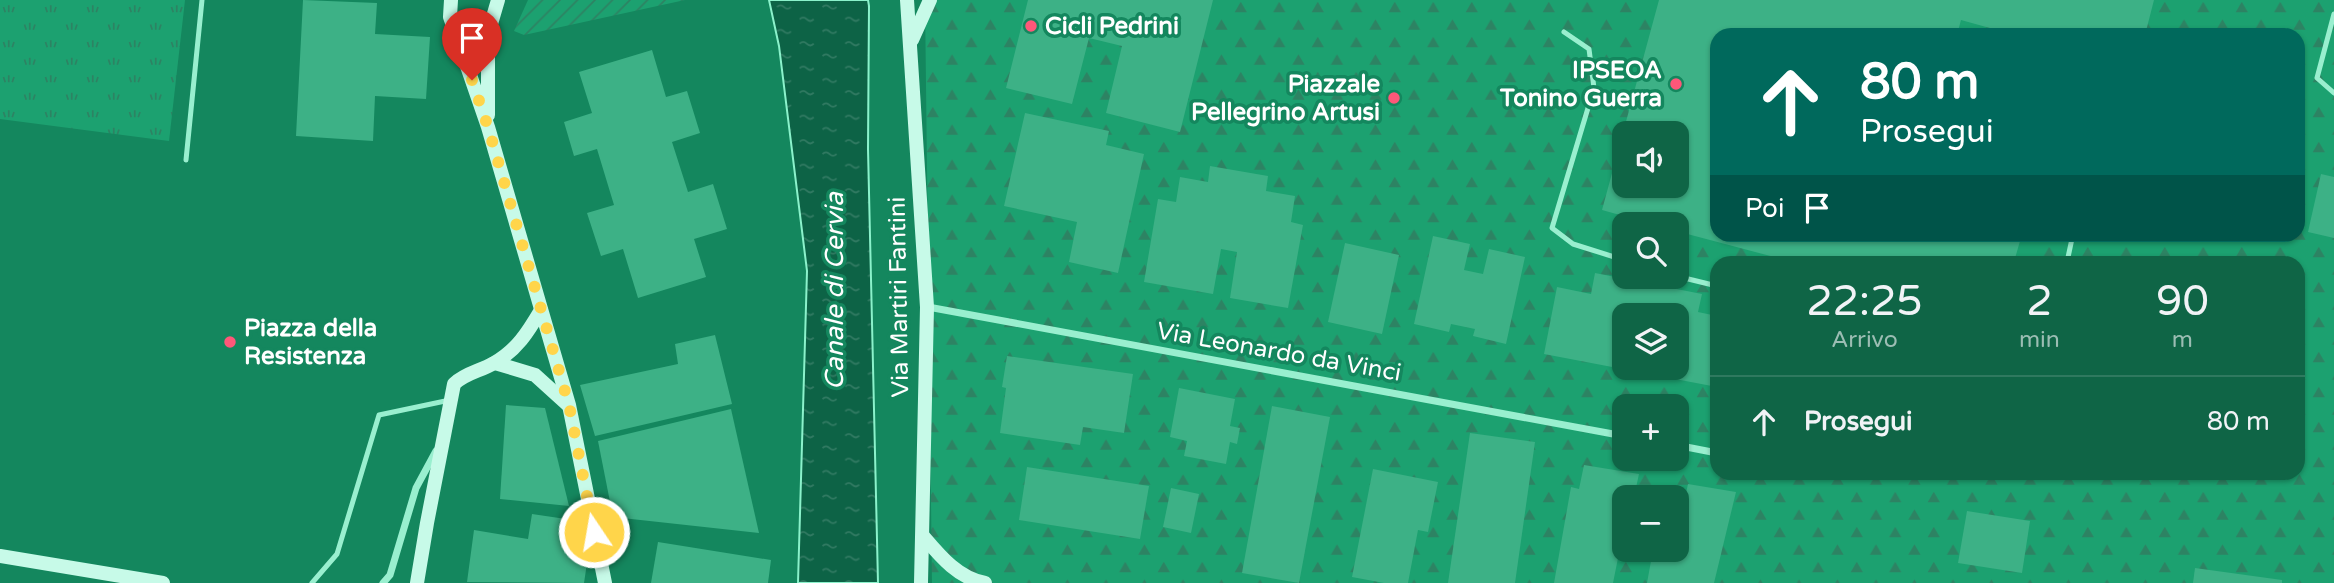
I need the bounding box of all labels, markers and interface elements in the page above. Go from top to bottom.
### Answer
pin [442,8,502,80]
place label: Cicli Pedrini [1045,12,1179,41]
marker: Cicli Pedrini [1023,18,1039,34]
icon: arrive [453,19,491,57]
text: 80 m [1860,53,1979,112]
place label: IPSEOA Tonino Guerra [1499,56,1662,113]
icon: ahead [1745,56,1836,147]
place label: Piazzale Pellegrino Artusi [1191,70,1380,127]
marker: IPSEOA Tonino Guerra [1668,76,1684,92]
marker: Piazzale Pellegrino Artusi [1386,90,1402,106]
text: Prosegui [1860,113,1994,151]
map controls [1612,121,1689,562]
button: sound [1612,121,1689,198]
icon: arrive [1798,189,1836,227]
water label: Canale di Cervia [819,191,850,390]
text: Poi [1745,193,1784,224]
street label: Via Martiri Fantini [883,196,915,398]
button: search [1612,212,1689,289]
text: 22:25 [1806,276,1923,327]
text: 2 [2026,276,2053,327]
text: 90 [2156,276,2209,327]
button: layers [1612,303,1689,380]
place label: Piazza della Resistenza [244,314,377,371]
street label: Via Leonardo da Vinci [1155,316,1403,388]
text: Arrivo [1831,326,1898,354]
text: min [2019,326,2060,354]
text: m [2172,326,2193,354]
marker: Piazza della Resistenza [222,334,238,350]
button: + [1612,394,1689,471]
icon: ahead [1745,403,1783,441]
text: Prosegui [1804,406,1913,437]
text: 80 m [2207,406,2270,437]
button: − [1612,485,1689,562]
position arrow [557,495,631,569]

